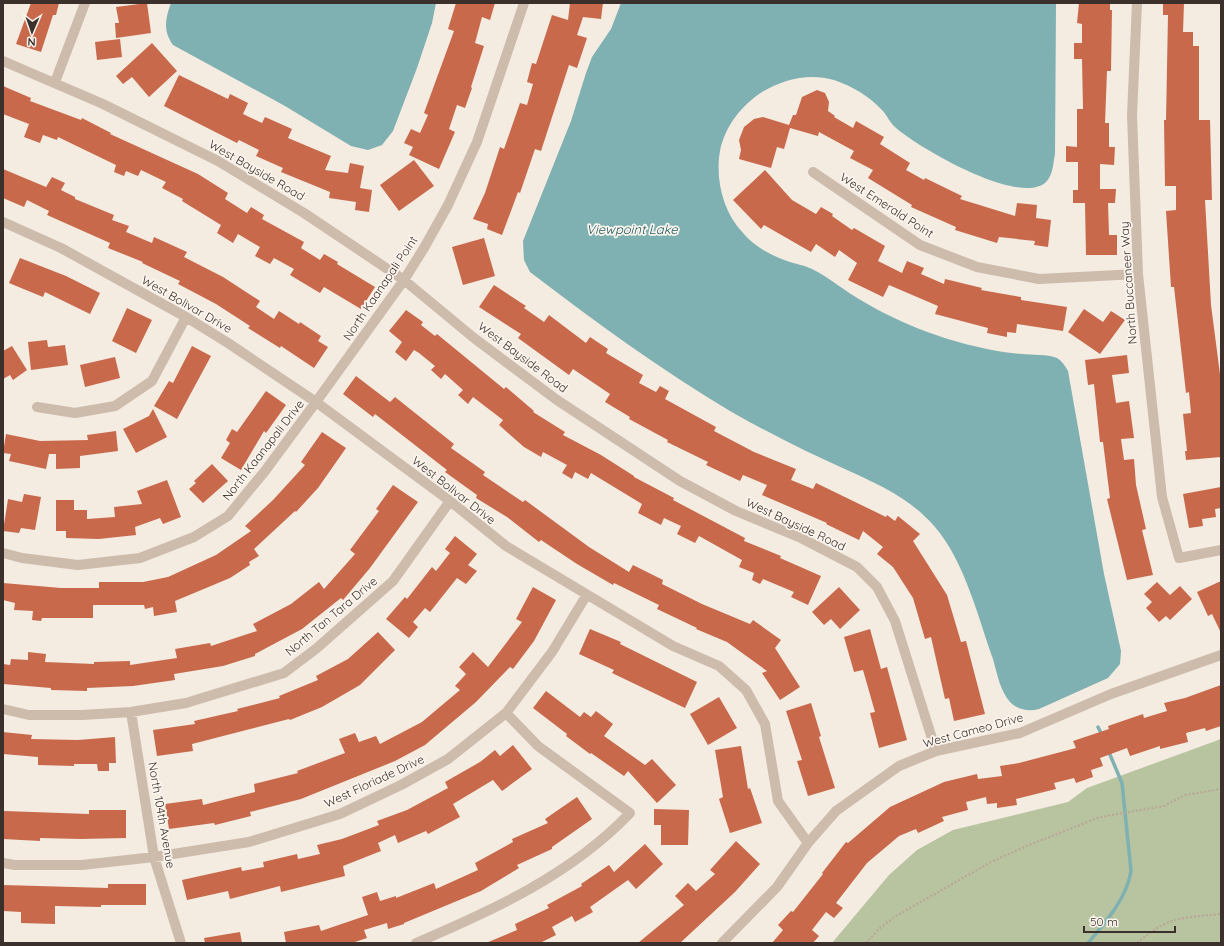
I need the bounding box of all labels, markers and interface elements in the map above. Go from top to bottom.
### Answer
north arrow [12,12,52,52]
text: N [27,35,36,49]
street label: West Bayside Road [206,136,308,204]
street label: West Emerald Point [837,169,937,241]
water label: Viewpoint Lake [586,221,678,237]
street label: North Buccaneer Way [1116,221,1140,345]
street label: North Kaanapali Point [339,233,421,343]
street label: West Bolivar Drive [139,272,235,336]
street label: West Bayside Road [475,318,571,396]
street label: North Kaanapali Drive [219,396,307,503]
street label: West Bolivar Drive [409,453,499,527]
street label: West Bayside Road [744,494,848,554]
street label: North Tan Tara Drive [282,573,380,659]
street label: West Cameo Drive [921,709,1025,751]
street label: West Floriade Drive [322,751,427,811]
street label: North 104th Avenue [145,761,179,870]
scale bar [1084,908,1175,934]
text: 50 m [1090,914,1118,929]

